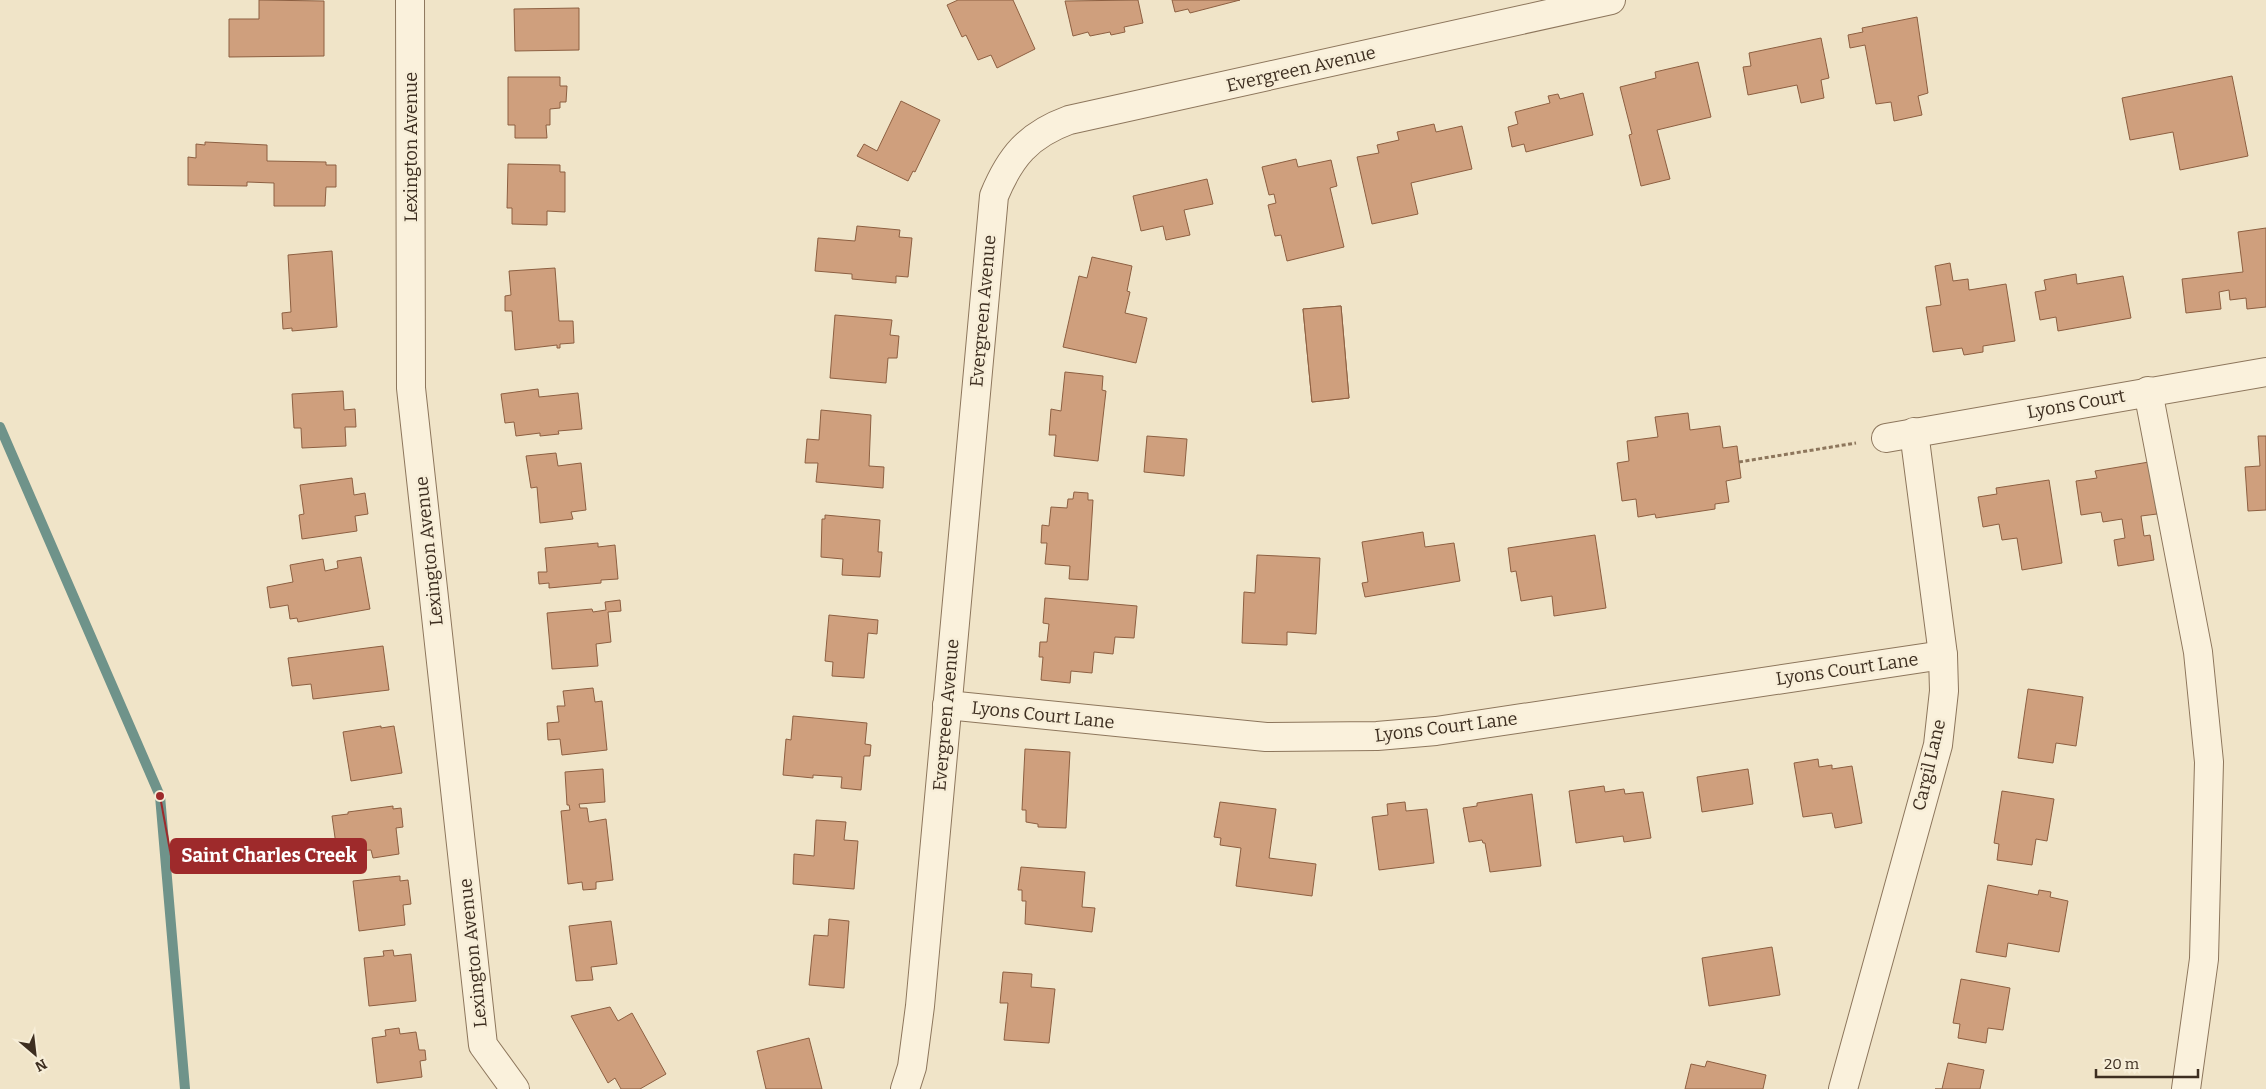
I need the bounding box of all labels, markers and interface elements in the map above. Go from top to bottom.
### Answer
street label: Evergreen Avenue [1224,41,1378,97]
street label: Lexington Avenue [400,72,422,222]
street label: Evergreen Avenue [965,234,1001,388]
street label: Lyons Court [2025,384,2127,423]
street label: Lexington Avenue [410,475,448,627]
street label: Evergreen Avenue [928,638,964,792]
street label: Lyons Court Lane [1774,648,1920,690]
street label: Lyons Court Lane [970,697,1116,733]
street label: Lyons Court Lane [1373,707,1519,747]
street label: Cargil Lane [1908,717,1950,813]
callout: Saint Charles Creek [171,839,366,873]
text: Saint Charles Creek [181,844,357,867]
street label: Lexington Avenue [454,877,492,1029]
north arrow [10,1029,60,1079]
scale bar [2096,1046,2198,1078]
text: N [32,1055,50,1075]
text: 20 m [2104,1055,2140,1073]

